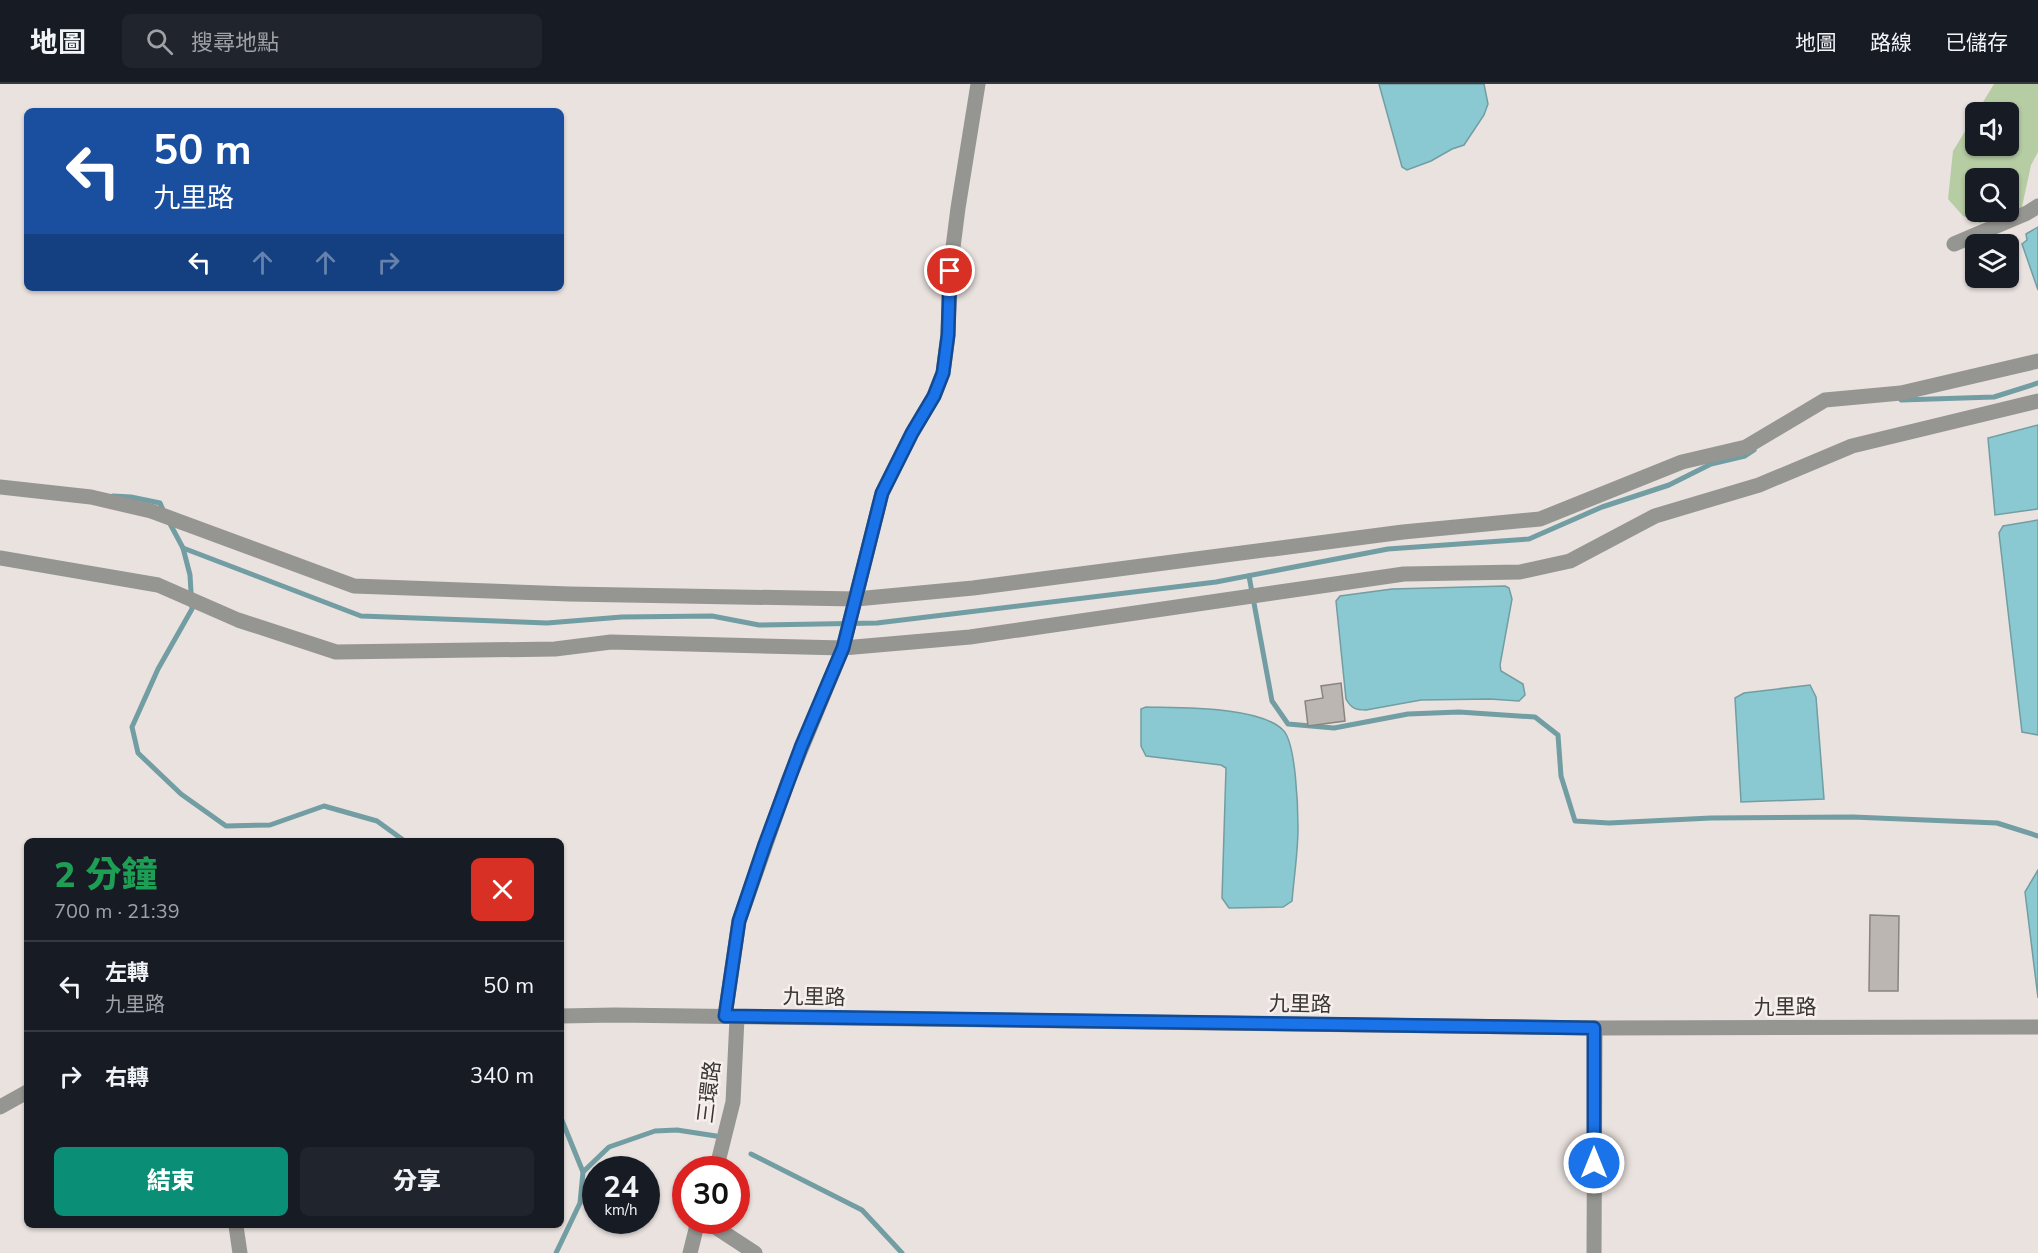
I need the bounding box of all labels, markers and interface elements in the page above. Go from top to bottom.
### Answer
search box [122,14,542,68]
text: 地圖 [30,24,86,62]
icon: search [143,25,176,58]
text: 搜尋地點 [191,28,279,58]
text: 地圖 [1795,29,1837,57]
text: 路線 [1870,29,1912,57]
text: 已儲存 [1945,29,2008,57]
map controls [1965,102,2019,288]
button: sound [1965,102,2019,156]
text: 50 m [153,122,252,179]
icon: left [54,132,132,210]
button: search [1965,168,2019,222]
text: 九里路 [153,180,234,217]
button: layers [1965,234,2019,288]
pin [924,245,975,296]
icon: left [183,246,216,279]
icon: ahead [246,246,279,279]
icon: ahead [309,246,342,279]
icon: right [372,246,405,279]
icon: arrive [933,254,966,287]
text: 2 分鐘 [54,851,158,900]
button: close [471,858,534,921]
text: 700 m · 21:39 [54,898,180,925]
text: 左轉 [105,958,149,988]
icon: left [54,970,87,1003]
text: 50 m [483,971,534,1001]
street label: 九里路 [782,982,846,1012]
street label: 九里路 [1268,989,1332,1019]
text: 九里路 [105,991,165,1018]
street label: 九里路 [1754,993,1817,1021]
street label: 三環路 [691,1059,727,1125]
icon: right [54,1060,87,1093]
text: 340 m [470,1061,534,1091]
text: 右轉 [105,1063,149,1093]
position arrow [1562,1131,1626,1195]
button: 結束 [54,1147,288,1216]
button: 分享 [300,1147,534,1216]
speed limit sign: 30 [672,1156,750,1234]
text: 24 [603,1167,639,1208]
text: km/h [604,1200,638,1220]

